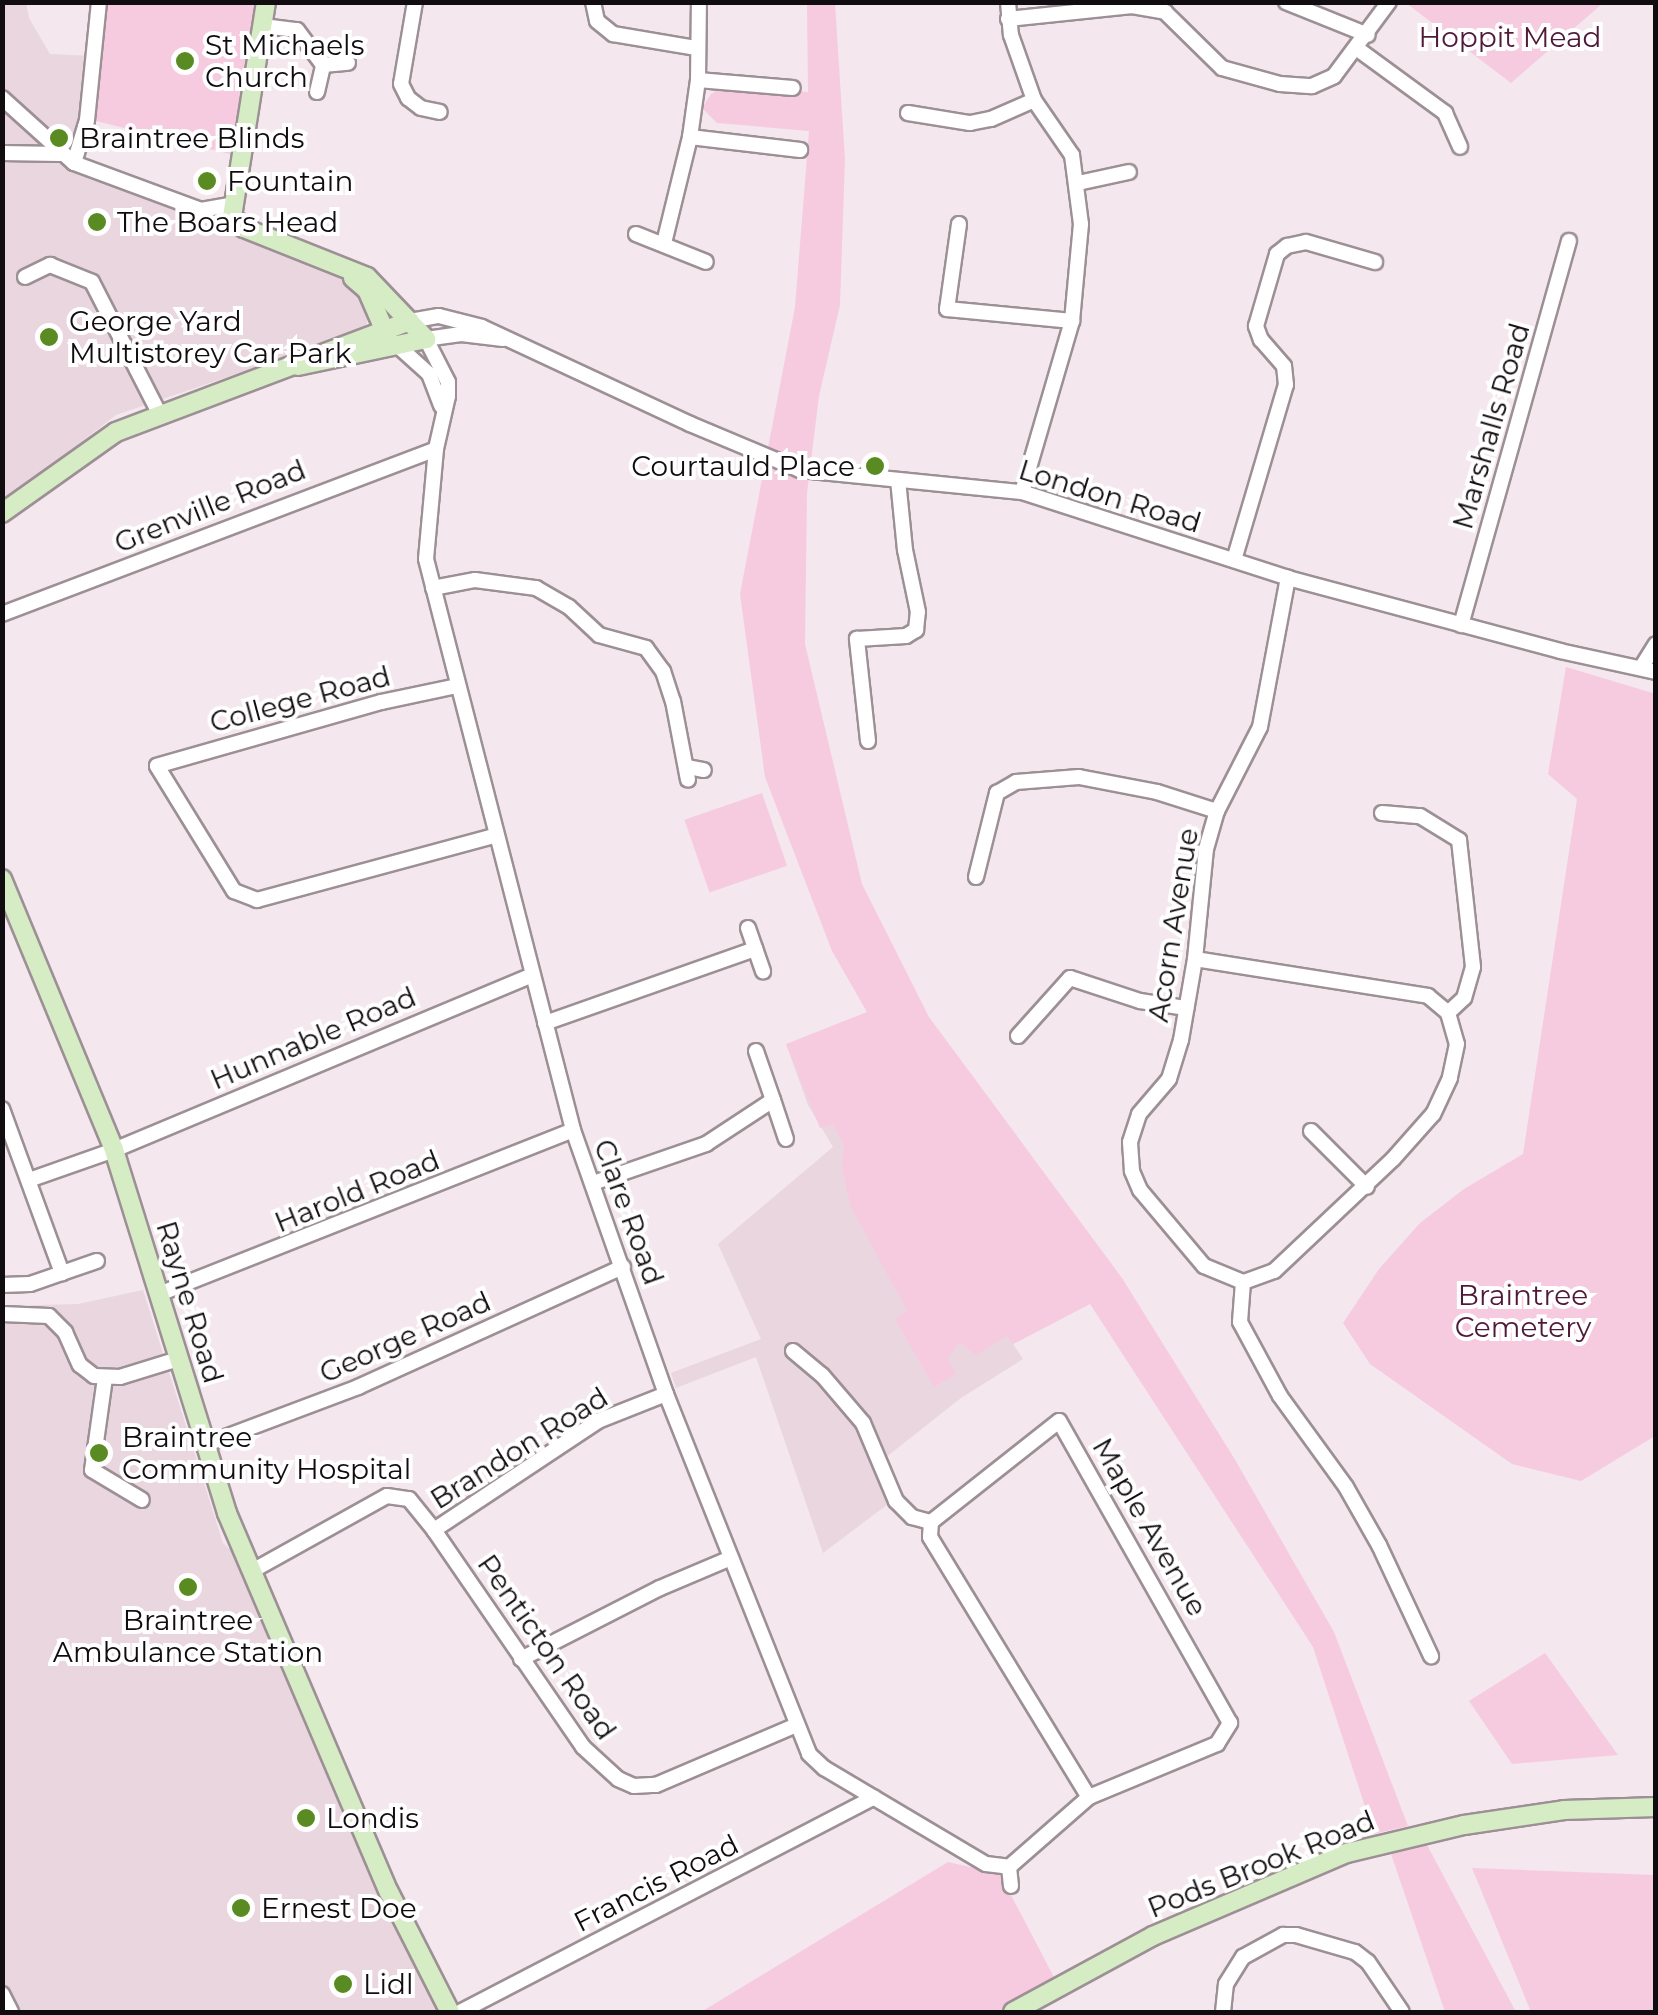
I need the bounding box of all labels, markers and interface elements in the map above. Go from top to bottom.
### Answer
park label: Hoppit Mead [1418,20,1602,54]
place label: St Michaels Church [205,28,364,94]
marker: St Michaels Church [174,50,196,72]
place label: Braintree Blinds [79,121,304,155]
marker: Braintree Blinds [48,127,70,149]
place label: Fountain [227,164,353,198]
marker: Fountain [196,170,218,192]
place label: The Boars Head [117,205,338,239]
marker: The Boars Head [86,211,108,233]
place label: George Yard Multistorey Car Park [69,304,352,370]
street label: Marshalls Road [1446,319,1536,533]
marker: George Yard Multistorey Car Park [38,326,60,348]
place label: Courtauld Place [631,449,855,483]
street label: Grenville Road [109,452,311,560]
street label: London Road [1015,452,1205,540]
marker: Courtauld Place [864,455,886,477]
street label: College Road [206,659,394,739]
street label: Acorn Avenue [1141,826,1205,1024]
street label: Hunnable Road [205,980,421,1096]
street label: Clare Road [587,1135,671,1289]
street label: Harold Road [270,1143,444,1239]
street label: Rayne Road [149,1217,231,1387]
park label: Braintree Cemetery [1455,1278,1591,1344]
street label: George Road [314,1284,496,1390]
street label: Brandon Road [424,1380,614,1516]
place label: Braintree Community Hospital [122,1420,411,1486]
street label: Maple Avenue [1086,1432,1214,1622]
marker: Braintree Community Hospital [86,1440,112,1466]
street label: Penticton Road [471,1548,623,1746]
marker: Braintree Ambulance Station [177,1576,199,1598]
place label: Braintree Ambulance Station [53,1603,323,1669]
place label: Londis [326,1801,419,1835]
street label: Pods Brook Road [1143,1803,1379,1925]
marker: Londis [295,1807,317,1829]
street label: Francis Road [568,1827,744,1939]
place label: Ernest Doe [261,1891,417,1925]
marker: Ernest Doe [230,1897,252,1919]
place label: Lidl [363,1967,414,2001]
marker: Lidl [332,1973,354,1995]

